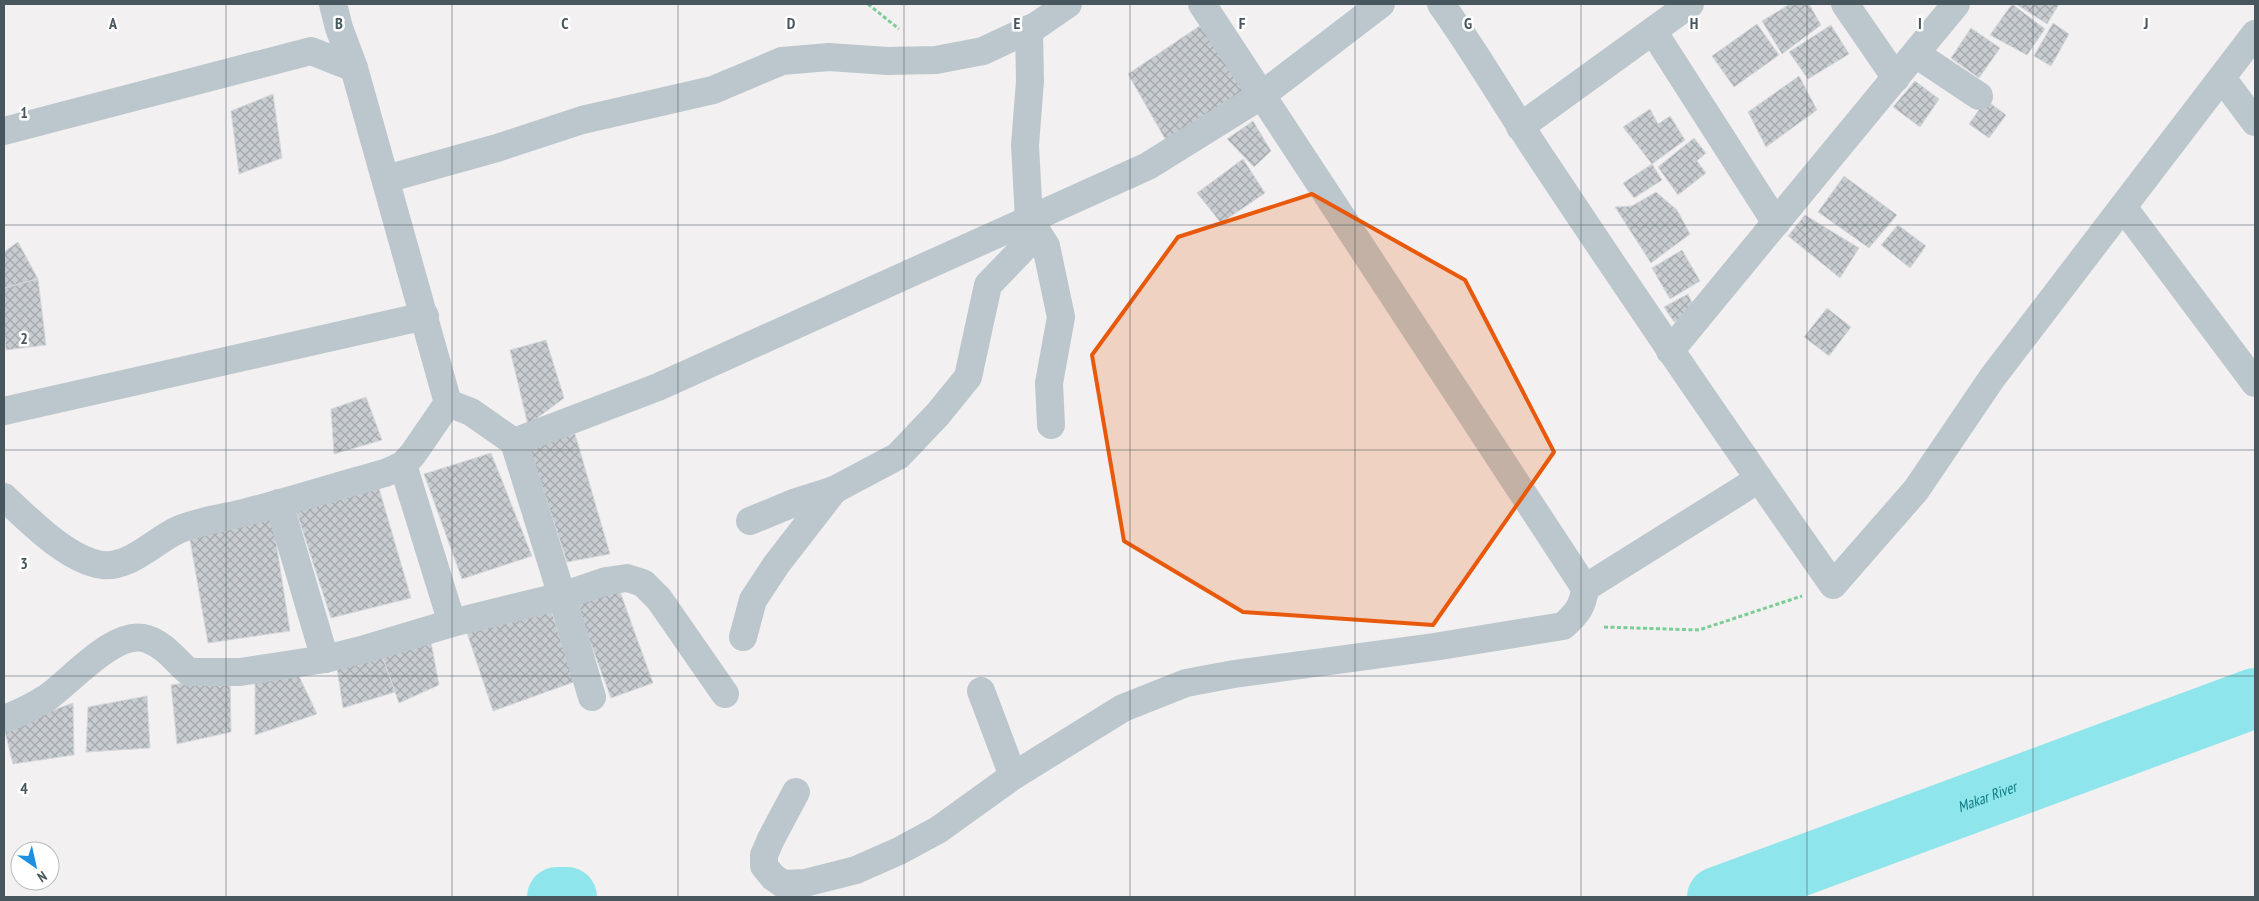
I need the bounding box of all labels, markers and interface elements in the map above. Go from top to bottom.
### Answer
text: A [108,13,118,33]
text: B [335,13,343,33]
text: C [561,13,569,33]
text: D [787,13,796,33]
text: E [1014,13,1021,33]
text: F [1239,13,1246,33]
text: G [1464,13,1472,33]
text: H [1690,13,1698,33]
text: I [1918,13,1922,33]
text: J [2143,13,2148,33]
text: 1 [20,102,28,122]
text: 2 [20,328,28,348]
text: 3 [20,553,28,573]
water label: Makar River [1955,776,2021,816]
text: 4 [20,778,28,798]
north arrow [10,841,60,891]
text: N [34,867,50,886]

